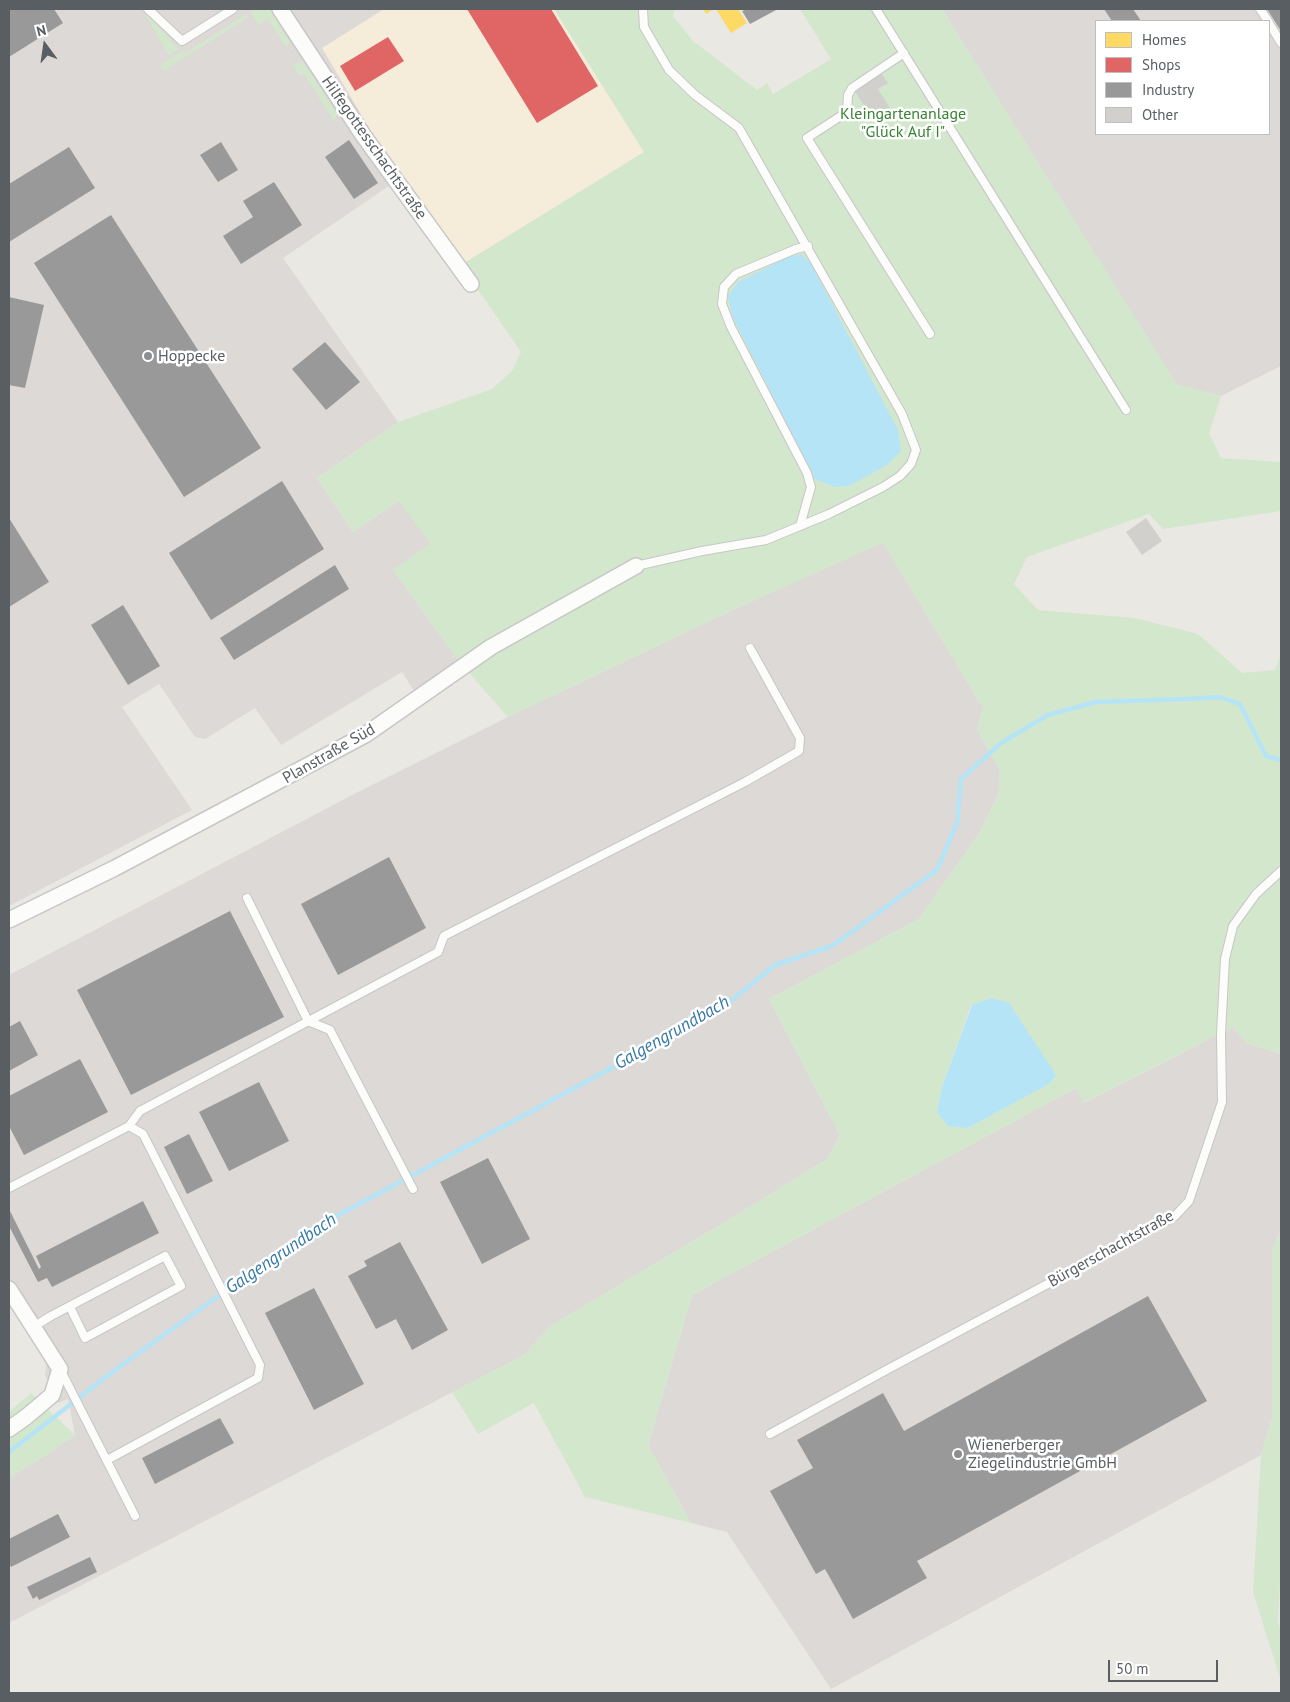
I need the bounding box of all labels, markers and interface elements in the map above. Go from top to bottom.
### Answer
north arrow [20,20,70,70]
legend [1095,20,1270,135]
text: N [35,21,48,40]
text: Homes [1142,30,1186,49]
text: Shops [1142,55,1181,74]
street label: Hilfegottesschachtstraße [317,73,431,223]
text: Industry [1142,80,1194,99]
park label: Kleingartenanlage "Glück Auf I" [840,104,966,142]
text: Other [1142,105,1178,124]
place label: Hoppecke [158,346,225,366]
marker: Hoppecke [142,350,154,362]
street label: Planstraße Süd [279,720,379,788]
water label: Galgengrundbach [611,991,733,1075]
street label: Bürgerschachtstraße [1045,1206,1177,1292]
water label: Galgengrundbach [222,1209,340,1299]
place label: Wienerberger Ziegelindustrie GmbH [968,1435,1117,1473]
marker: Wienerberger Ziegelindustrie GmbH [952,1448,964,1460]
scale bar [1110,1650,1220,1682]
text: 50 m [1116,1659,1149,1678]

